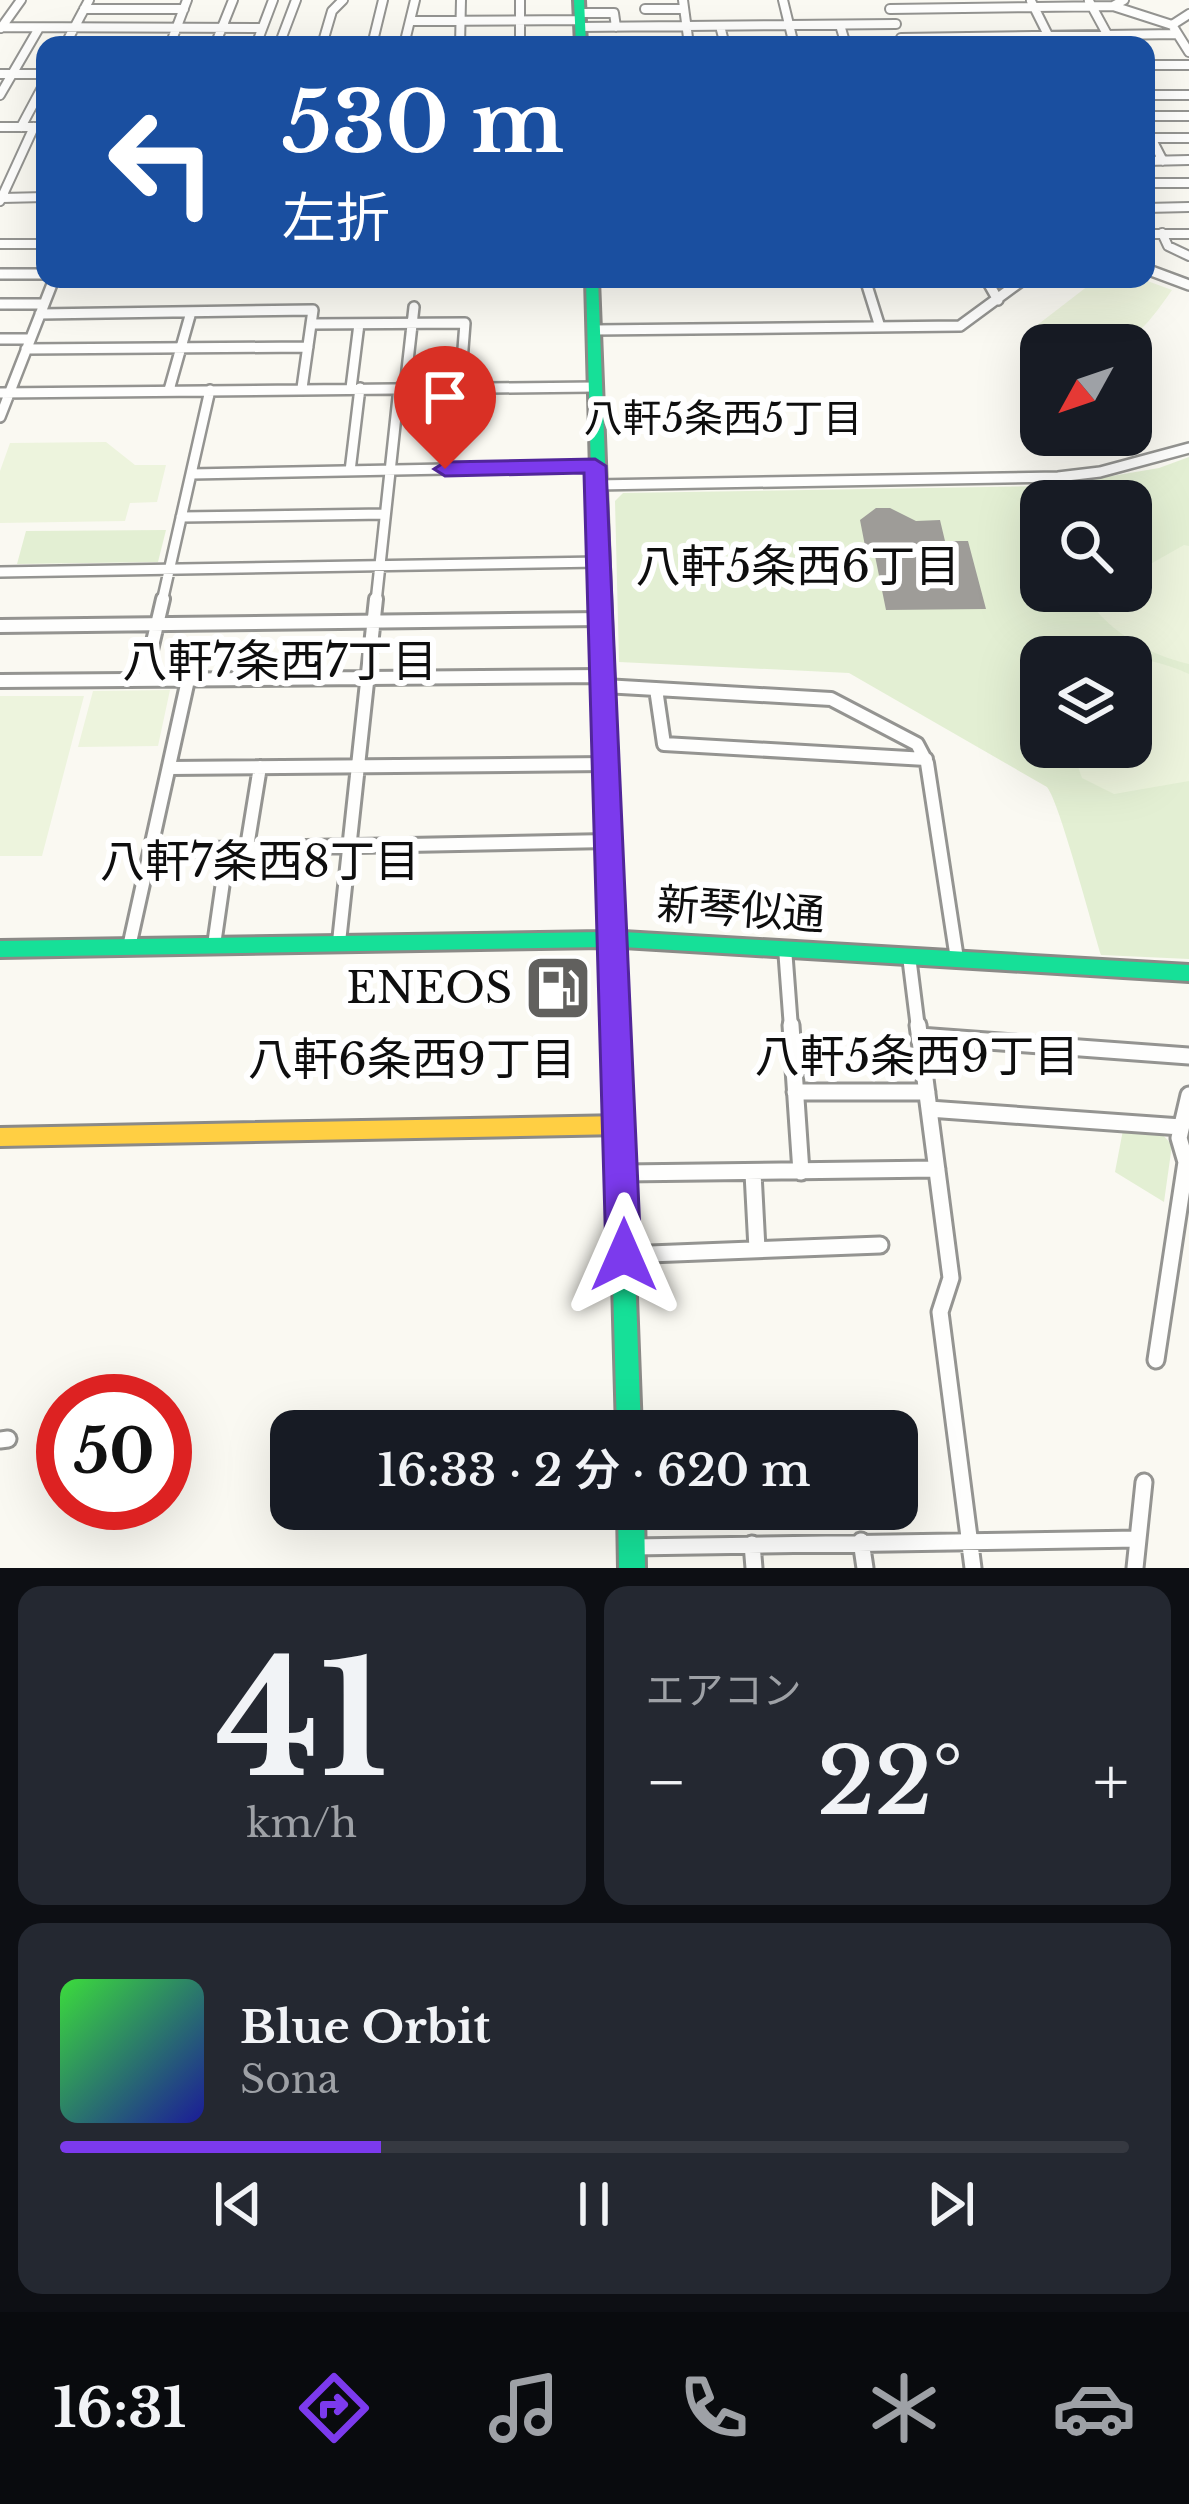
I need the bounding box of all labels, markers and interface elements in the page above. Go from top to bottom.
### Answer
text: 530 m [282,71,564,175]
icon: left [84,84,240,240]
text: 左折 [282,185,390,252]
north arrow [1020,324,1152,456]
map controls [1020,324,1152,768]
pin [394,346,496,469]
icon: arrive [412,364,478,430]
district label: 八軒5条西5丁目 [584,394,862,443]
button: search [1020,480,1152,612]
district label: 八軒5条西6丁目 [636,538,960,594]
district label: 八軒7条西7丁目 [122,633,438,689]
button: layers [1020,636,1152,768]
district label: 八軒7条西8丁目 [100,833,420,889]
street label: 新琴似通 [655,877,827,941]
fuel station icon: ENEOS [523,953,593,1023]
place label: ENEOS [346,962,512,1014]
district label: 八軒5条西9丁目 [755,1028,1079,1084]
district label: 八軒6条西9丁目 [248,1031,576,1087]
position arrow [561,1192,687,1318]
speed limit sign: 50 [36,1374,192,1530]
text: 16:33 · 2 分 · 620 m [377,1442,811,1498]
text: 41 [216,1624,388,1817]
text: エアコン [646,1666,802,1715]
text: 22° [817,1727,963,1838]
text: − [646,1741,687,1823]
text: + [1093,1741,1129,1823]
text: km/h [246,1799,357,1848]
text: Blue Orbit [240,1999,490,2055]
text: Sona [240,2055,339,2104]
icon: previous [205,2171,271,2237]
icon: pause [561,2171,627,2237]
icon: next [918,2171,984,2237]
icon: directions [292,2366,376,2450]
icon: music [482,2366,566,2450]
icon: phone [672,2366,756,2450]
icon: climate [862,2366,946,2450]
icon: car [1052,2366,1136,2450]
text: 16:31 [53,2375,186,2442]

